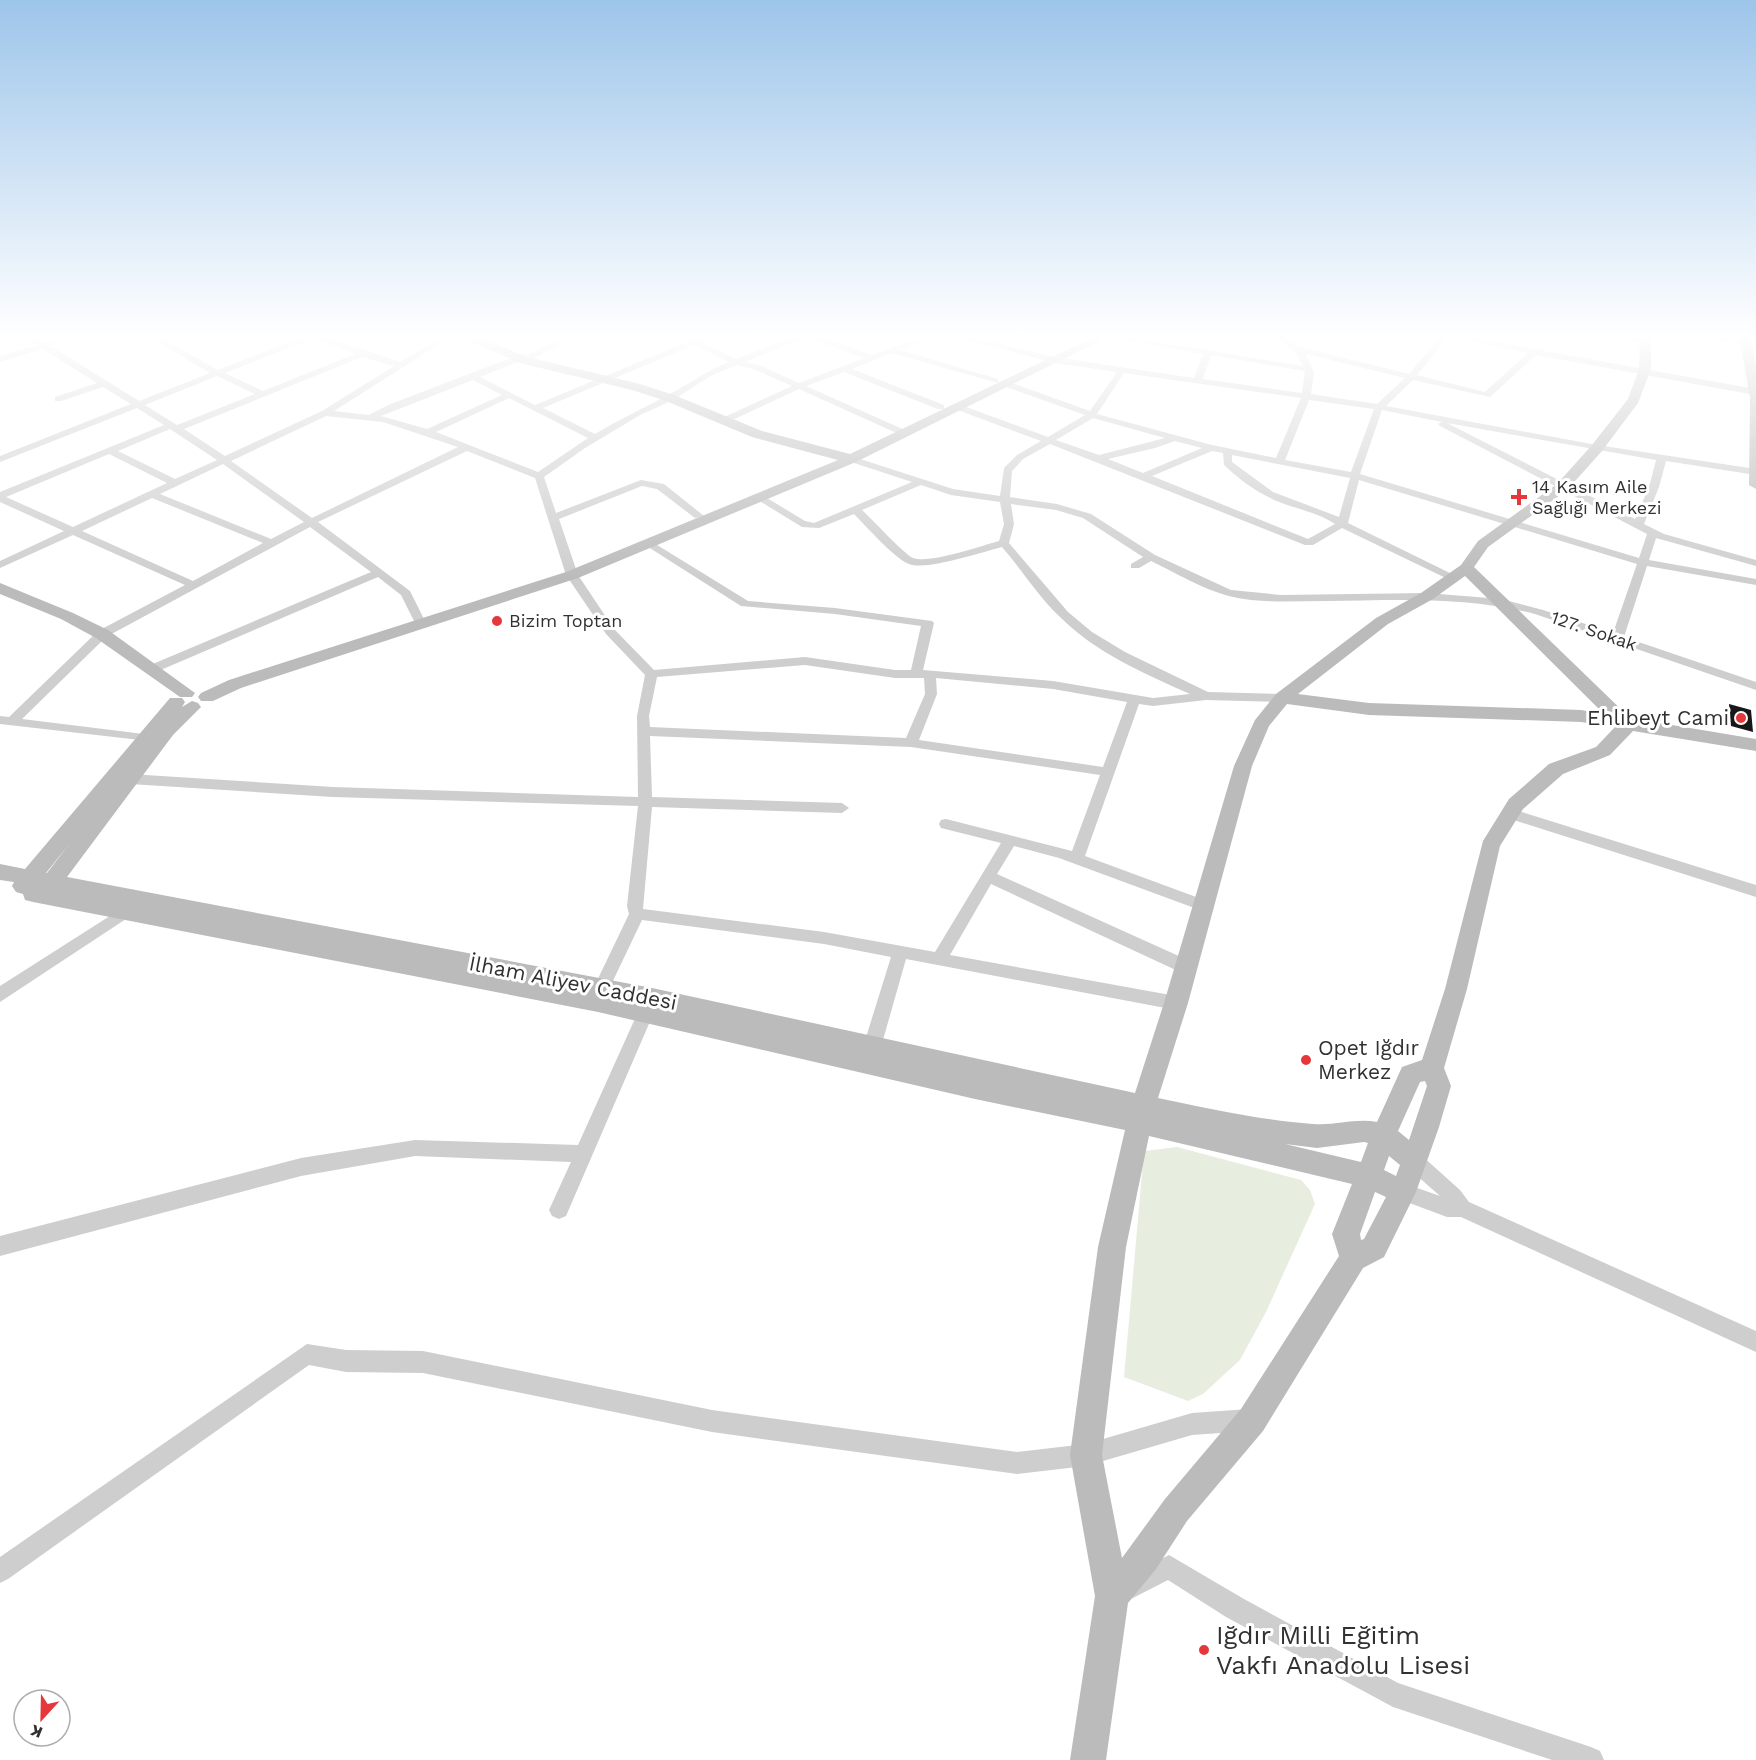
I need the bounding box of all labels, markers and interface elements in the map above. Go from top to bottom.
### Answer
place label: 14 Kasım Aile Sağlığı Merkezi [1532,476,1662,518]
marker: 14 Kasım Aile Sağlığı Merkezi [1510,488,1528,506]
street label: 127. Sokak [1549,606,1640,655]
place label: Bizim Toptan [509,610,622,631]
marker: Bizim Toptan [490,614,504,628]
place label: Ehlibeyt Cami [1587,705,1729,730]
marker: Ehlibeyt Cami [1734,711,1748,725]
street label: İlham Aliyev Caddesi [467,950,679,1015]
place label: Opet Iğdır Merkez [1318,1035,1419,1084]
marker: Opet Iğdır Merkez [1299,1053,1313,1067]
place label: Iğdır Milli Eğitim Vakfı Anadolu Lisesi [1216,1620,1470,1680]
marker: Iğdır Milli Eğitim Vakfı Anadolu Lisesi [1197,1643,1211,1657]
north arrow [12,1688,72,1748]
text: K [28,1721,45,1742]

